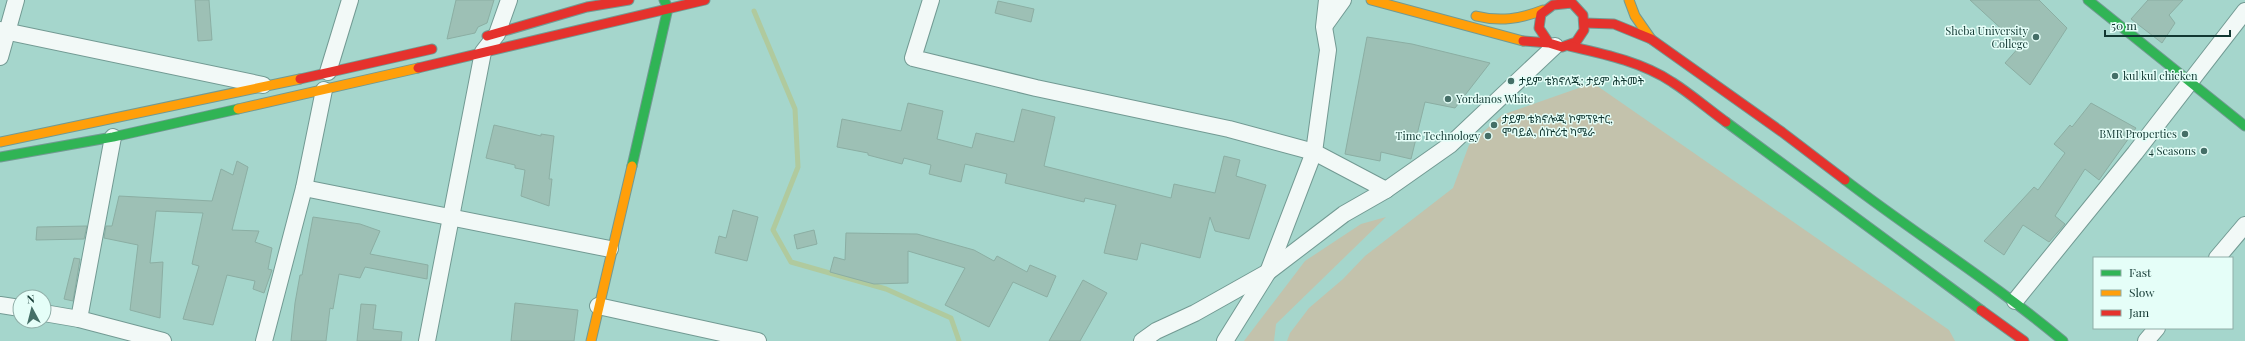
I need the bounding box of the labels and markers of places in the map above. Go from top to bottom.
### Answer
place label: Sheba University College [1945,23,2028,51]
marker: Sheba University College [2031,32,2041,42]
place label: kul kul chicken [2123,68,2198,83]
marker: kul kul chicken [2110,71,2120,81]
place label: ታይም ቴክኖለጂ; ታይም ሕትመት [1519,73,1645,88]
marker: ታይም ቴክኖለጂ; ታይም ሕትመት [1506,76,1516,86]
place label: Yordanos White [1455,91,1534,106]
marker: Yordanos White [1443,94,1453,104]
place label: ታይም ቴክኖሎጂ ኮምፕዩተር, ሞባይል, ሰኵሪቲ ካሜራ [1502,111,1613,139]
marker: ታይም ቴክኖሎጂ ኮምፕዩተር, ሞባይል, ሰኵሪቲ ካሜራ [1489,120,1499,130]
place label: BMR Properties [2099,126,2177,141]
place label: Time Technology [1396,128,1480,143]
marker: BMR Properties [2180,129,2190,139]
marker: Time Technology [1483,131,1493,141]
place label: 4 Seasons [2148,143,2196,158]
marker: 4 Seasons [2199,146,2209,156]

